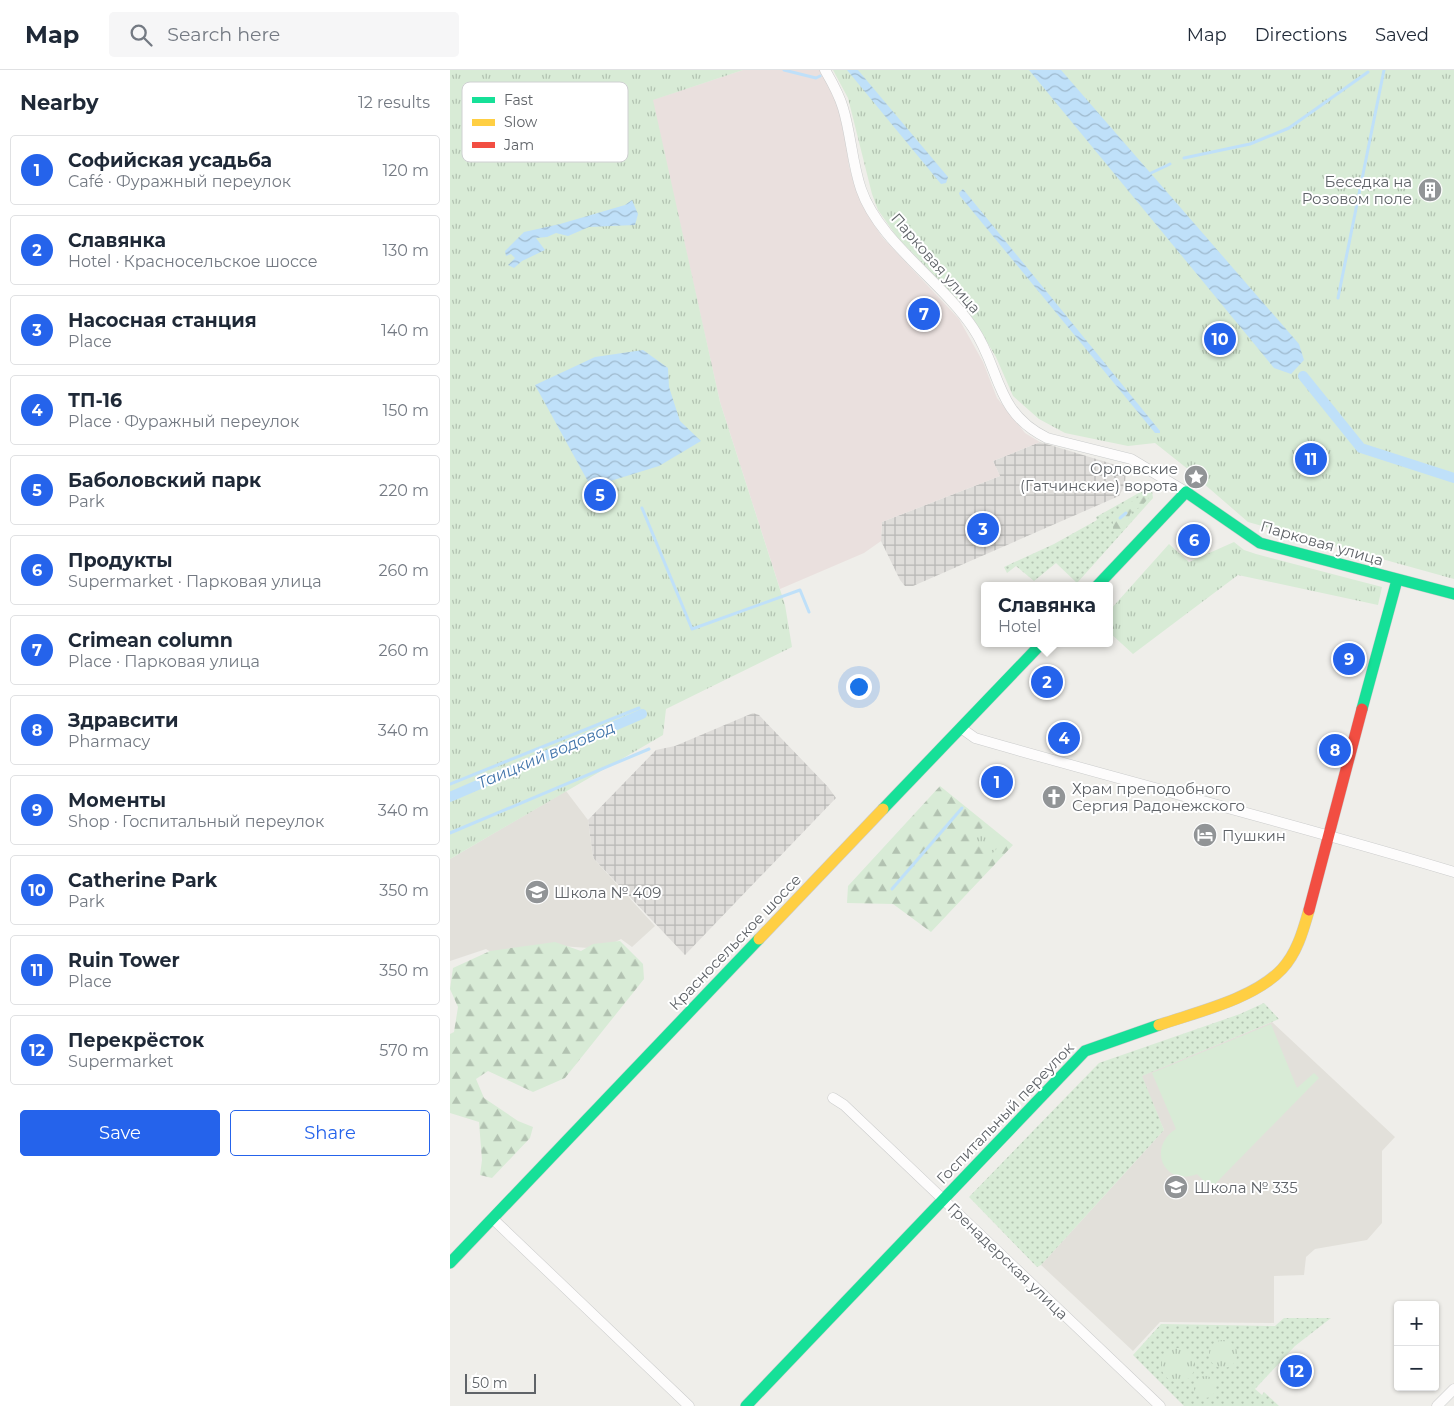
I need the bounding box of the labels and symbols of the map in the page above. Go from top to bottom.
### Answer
legend [462,82,628,162]
text: Fast [504,91,534,109]
text: Slow [504,113,538,131]
text: Jam [503,136,534,154]
place label: Беседка на Розовом поле [1302,172,1412,208]
building icon: Беседка на Розовом поле [1417,177,1443,203]
street label: Парковая улица [887,209,985,317]
pin: 7 [908,295,940,333]
pin: 10 [1204,320,1236,358]
pin: 11 [1295,440,1327,478]
place label: Орловские (Гатчинские) ворота [1020,459,1178,495]
place icon: Орловские (Гатчинские) ворота [1183,464,1209,490]
pin: 5 [584,476,616,514]
pin: 3 [967,510,999,548]
street label: Парковая улица [1258,516,1386,570]
pin: 6 [1178,521,1210,559]
pin: 9 [1333,640,1365,678]
pin: 2 [1031,663,1063,701]
your location [846,674,872,700]
water label: Таицкий водовод [474,717,618,793]
pin: 4 [1048,719,1080,757]
pin: 8 [1319,731,1351,769]
pin: 1 [981,763,1013,801]
place label: Храм преподобного Сергия Радонежского [1072,779,1245,815]
church icon: Храм преподобного Сергия Радонежского [1041,784,1067,810]
hotel icon: Пушкин [1192,822,1218,848]
place label: Пушкин [1222,826,1286,845]
street label: Красносельское шоссе [665,870,805,1014]
school or university icon: Школа № 409 [524,879,550,905]
place label: Школа № 409 [554,883,661,902]
street label: Госпитальный переулок [932,1038,1078,1188]
school or university icon: Школа № 335 [1163,1174,1189,1200]
place label: Школа № 335 [1194,1178,1298,1197]
street label: Гренадерская улица [944,1199,1072,1323]
pin: 12 [1280,1352,1312,1390]
scale bar [465,1371,536,1394]

